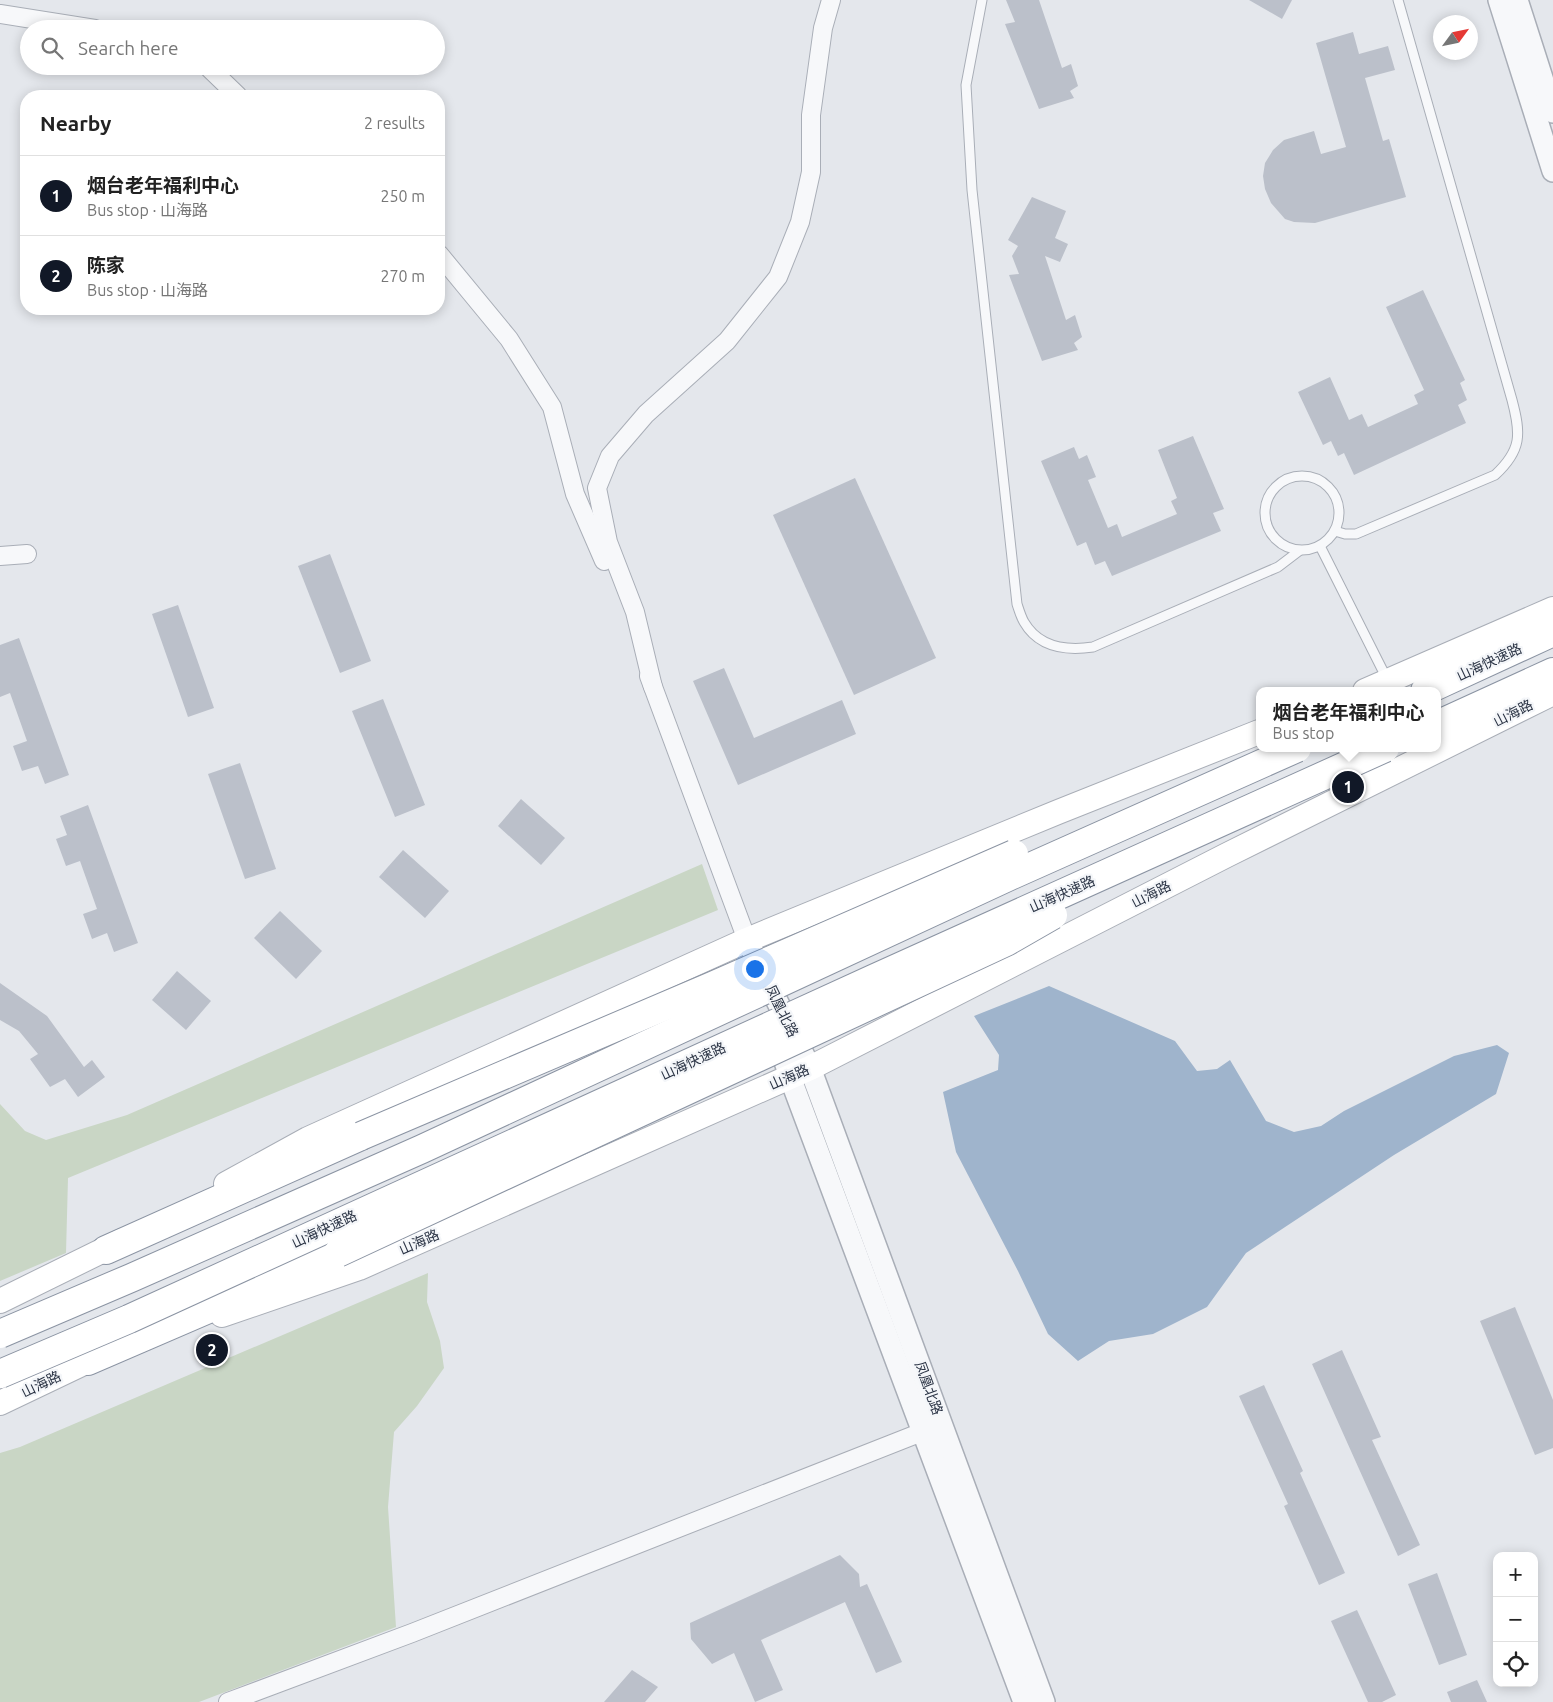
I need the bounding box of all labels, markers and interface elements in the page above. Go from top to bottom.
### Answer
north arrow [1433,15,1478,60]
search box [20,20,445,75]
icon: search [38,34,66,62]
text: Search here [78,37,178,59]
text: Nearby [40,111,111,135]
text: 2 results [364,114,425,132]
text: 烟台老年福利中心 [87,174,239,196]
text: 1 [51,187,61,205]
text: 250 m [380,187,425,205]
text: Bus stop · 山海路 [87,201,208,219]
text: 陈家 [87,254,125,276]
text: 2 [51,267,61,285]
text: 270 m [380,267,425,285]
text: Bus stop · 山海路 [87,281,208,299]
street label: 山海快速路 [1454,640,1524,684]
popup [1256,687,1441,752]
street label: 山海路 [1491,696,1535,730]
text: 烟台老年福利中心 [1272,701,1425,723]
text: Bus stop [1272,724,1334,742]
pin: 1 [1332,768,1364,806]
street label: 山海快速路 [1027,872,1097,916]
street label: 山海路 [1129,877,1173,911]
your location [742,956,768,982]
street label: 凤凰北路 [763,982,801,1040]
street label: 山海快速路 [658,1039,728,1083]
street label: 山海路 [767,1061,811,1093]
street label: 山海快速路 [289,1207,359,1251]
street label: 山海路 [397,1226,441,1258]
pin: 2 [196,1331,228,1369]
street label: 凤凰北路 [912,1359,946,1417]
street label: 山海路 [19,1368,63,1400]
map controls [1493,1552,1538,1687]
button: + [1493,1552,1538,1597]
button: − [1493,1597,1538,1642]
button: locate [1493,1642,1538,1687]

